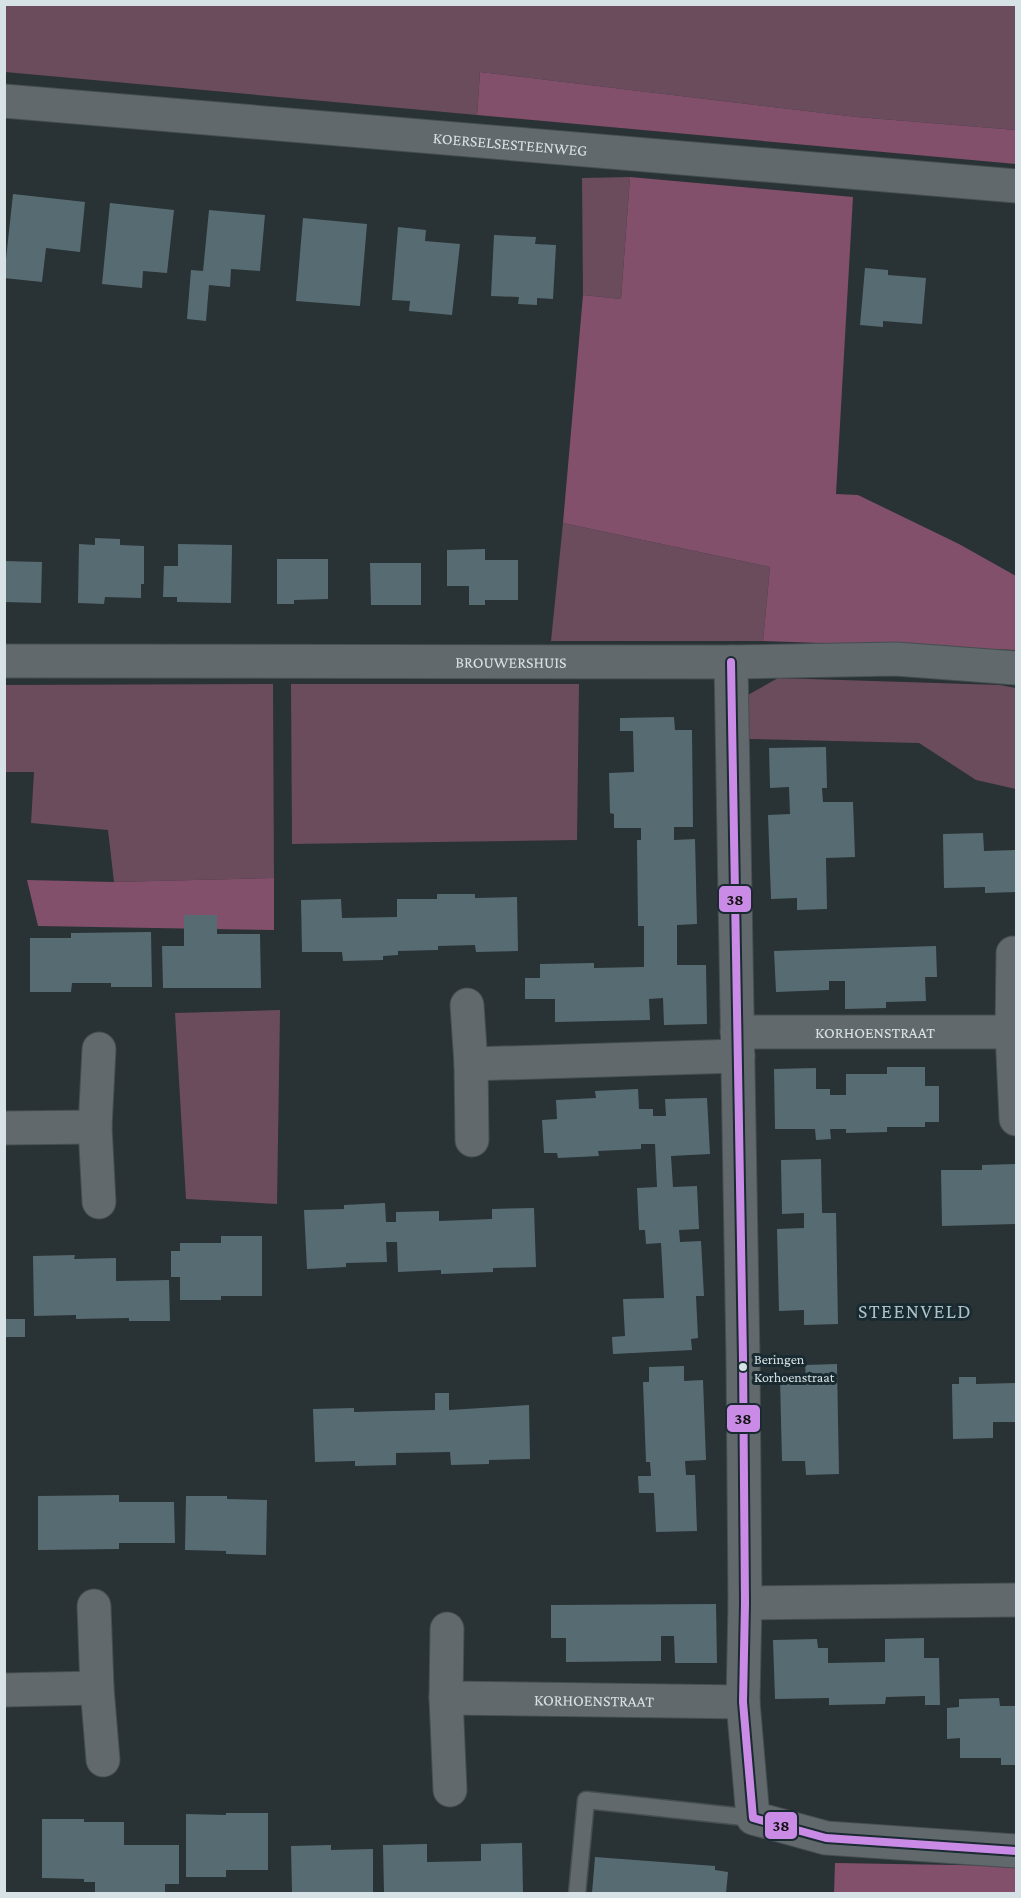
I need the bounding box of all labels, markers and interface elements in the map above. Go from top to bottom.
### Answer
street label: KOERSELSESTEENWEG [432,129,588,158]
street label: BROUWERSHUIS [455,653,567,670]
line badge: 38 [718,885,752,913]
text: 38 [726,891,744,908]
street label: KORHOENSTRAAT [815,1024,935,1041]
district label: STEENVELD [858,1300,972,1322]
place label: Beringen Korhoenstraat [754,1351,835,1385]
marker: Beringen Korhoenstraat [737,1361,749,1373]
line badge: 38 [726,1404,761,1433]
text: 38 [734,1410,752,1427]
street label: KORHOENSTRAAT [534,1691,654,1709]
line badge: 38 [764,1811,798,1840]
text: 38 [772,1817,790,1834]

